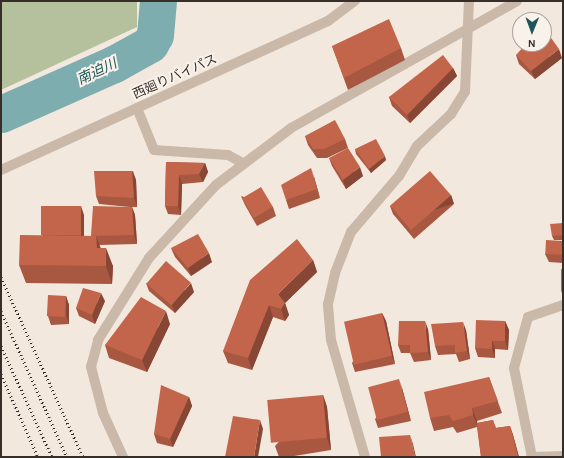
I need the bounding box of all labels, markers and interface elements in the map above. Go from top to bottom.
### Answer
north arrow [512,12,552,52]
text: N [528,37,536,50]
street label: 西廻りバイパス [130,51,220,103]
water label: 南迫川 [74,56,120,88]

